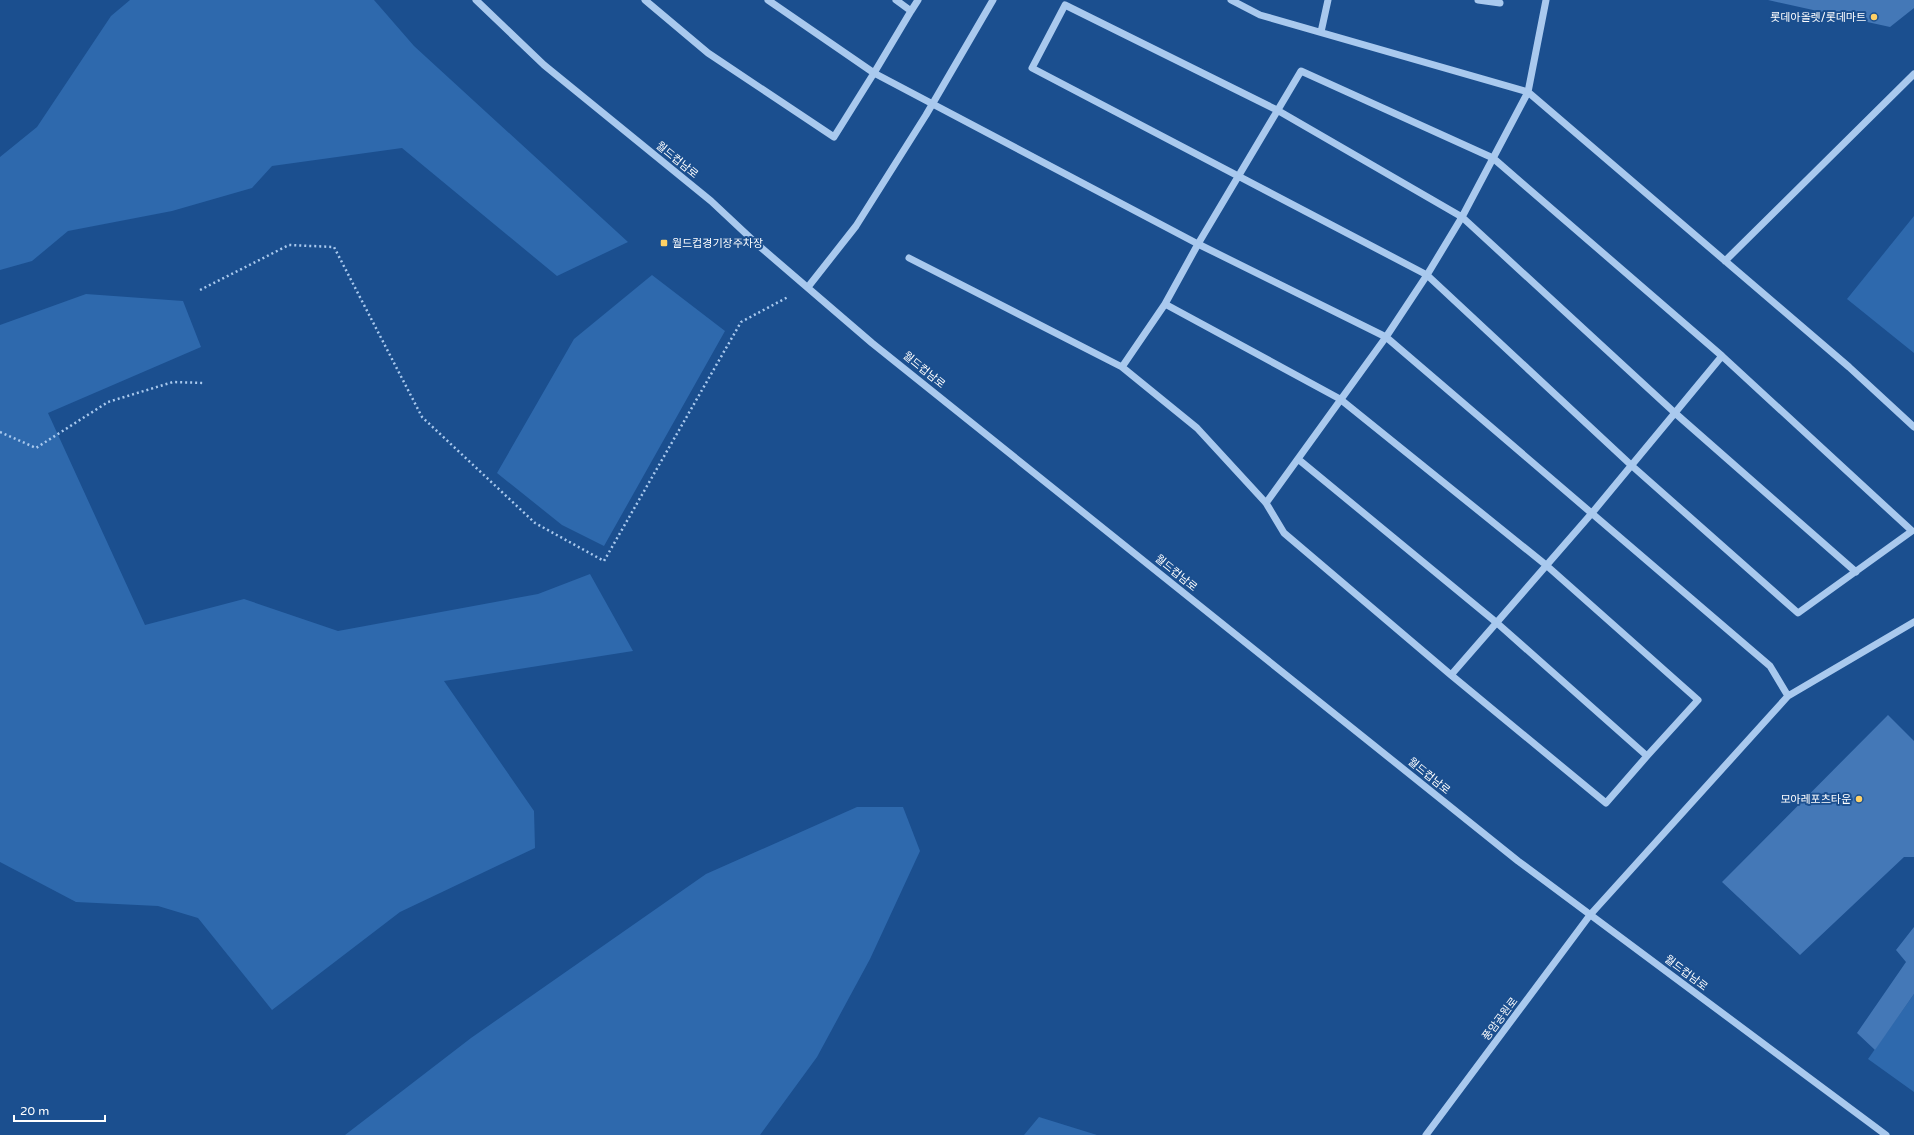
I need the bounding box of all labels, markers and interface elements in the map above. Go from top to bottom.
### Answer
place label: 롯데아올렛/롯데마트 [1770,11,1866,24]
marker: 롯데아올렛/롯데마트 [1869,12,1879,22]
street label: 월드컵남로 [653,139,701,181]
place label: 월드컵경기장주차장 [672,237,763,250]
marker: 월드컵경기장주차장 [659,238,669,248]
street label: 월드컵남로 [900,349,948,391]
street label: 월드컵남로 [1152,552,1200,594]
street label: 월드컵남로 [1405,755,1453,797]
place label: 모아레포츠타운 [1780,793,1851,806]
marker: 모아레포츠타운 [1854,794,1864,804]
street label: 월드컵남로 [1662,953,1710,993]
street label: 풍암공원로 [1480,995,1520,1043]
scale bar [14,1097,105,1123]
text: 20 m [20,1104,49,1118]

